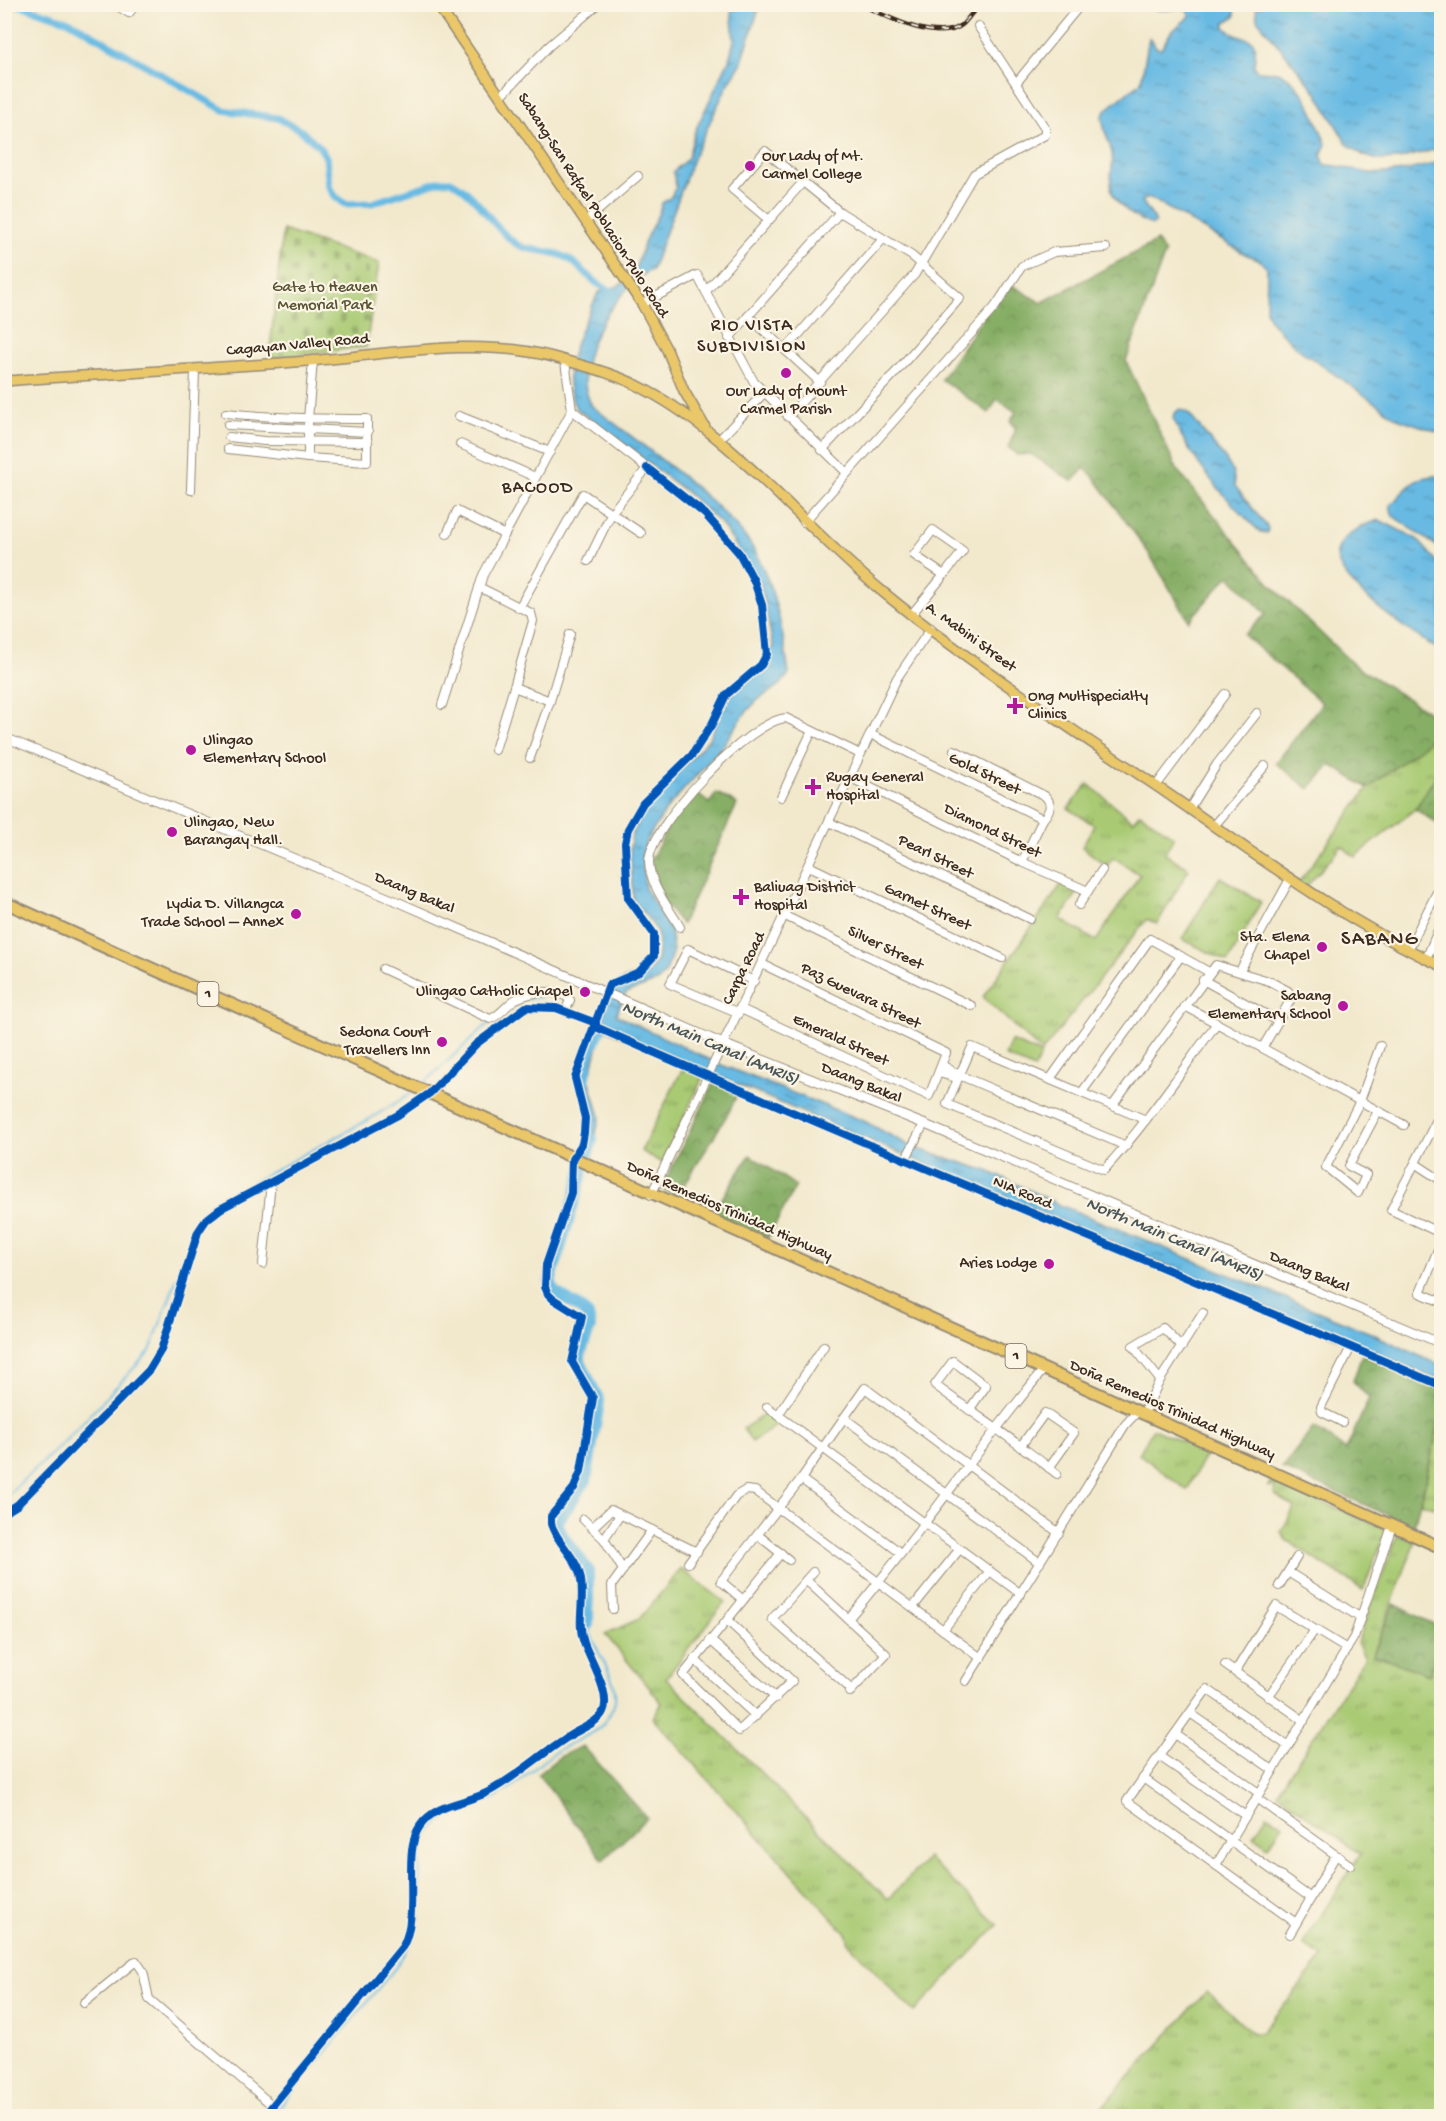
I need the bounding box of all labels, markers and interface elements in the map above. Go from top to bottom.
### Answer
street label: Sabang-San Rafael Poblacion-Pulo Road [512,90,673,323]
place label: Our Lady of Mt. Carmel College [762,148,864,185]
marker: Our Lady of Mt. Carmel College [743,159,757,173]
park label: Gate to Heaven Memorial Park [272,279,378,316]
district label: RIO VISTA SUBDIVISION [697,316,807,358]
street label: Cagayan Valley Road [226,330,372,362]
marker: Our Lady of Mount Carmel Parish [779,366,793,380]
place label: Our Lady of Mount Carmel Parish [726,383,848,420]
district label: BACOOD [501,478,574,499]
street label: A. Mabini Street [921,599,1020,678]
place label: Ong Multispecialty Clinics [1028,688,1148,725]
marker: Ong Multispecialty Clinics [1006,697,1024,715]
place label: Ulingao Elementary School [203,732,326,769]
marker: Ulingao Elementary School [184,743,198,757]
street label: Gold Street [945,749,1024,801]
place label: Rugay General Hospital [826,769,924,806]
marker: Rugay General Hospital [804,778,822,796]
street label: Diamond Street [939,800,1045,864]
place label: Ulingao, New Barangay Hall. [183,814,283,851]
marker: Ulingao, New Barangay Hall. [165,825,179,839]
street label: Pearl Street [893,831,977,885]
street label: Daang Bakal [370,868,457,919]
place label: Baliuag District Hospital [753,879,856,916]
street label: Garnet Street [881,880,975,937]
marker: Baliuag District Hospital [732,888,750,906]
place label: Lydia D. Villangca Trade School – Annex [141,896,285,933]
marker: Lydia D. Villangca Trade School – Annex [289,907,303,921]
street label: Silver Street [844,923,927,976]
street label: Carpa Road [719,928,772,1009]
place label: Sta. Elena Chapel [1240,929,1311,966]
district label: SABANG [1341,929,1419,952]
marker: Sta. Elena Chapel [1315,940,1329,954]
street label: Paz Guevara Street [796,959,925,1035]
road number: 1 [198,982,218,1006]
place label: Ulingao Catholic Chapel [416,983,573,1002]
marker: Ulingao Catholic Chapel [578,985,592,999]
place label: Sabang Elementary School [1208,988,1331,1025]
water label: North Main Canal (AMRIS) [619,997,802,1091]
marker: Sabang Elementary School [1336,999,1350,1013]
street label: Emerald Street [789,1011,892,1072]
place label: Sedona Court Travellers Inn [340,1024,431,1061]
marker: Sedona Court Travellers Inn [435,1035,449,1049]
street label: Daang Bakal [817,1059,904,1109]
street label: Doña Remedios Trinidad Highway [622,1157,835,1266]
street label: NIA Road [990,1173,1056,1216]
water label: North Main Canal (AMRIS) [1083,1193,1266,1287]
street label: Daang Bakal [1265,1247,1352,1298]
place label: Aries Lodge [960,1255,1038,1274]
marker: Aries Lodge [1042,1257,1056,1271]
road number: 1 [1006,1344,1026,1368]
street label: Doña Remedios Trinidad Highway [1065,1356,1278,1465]

